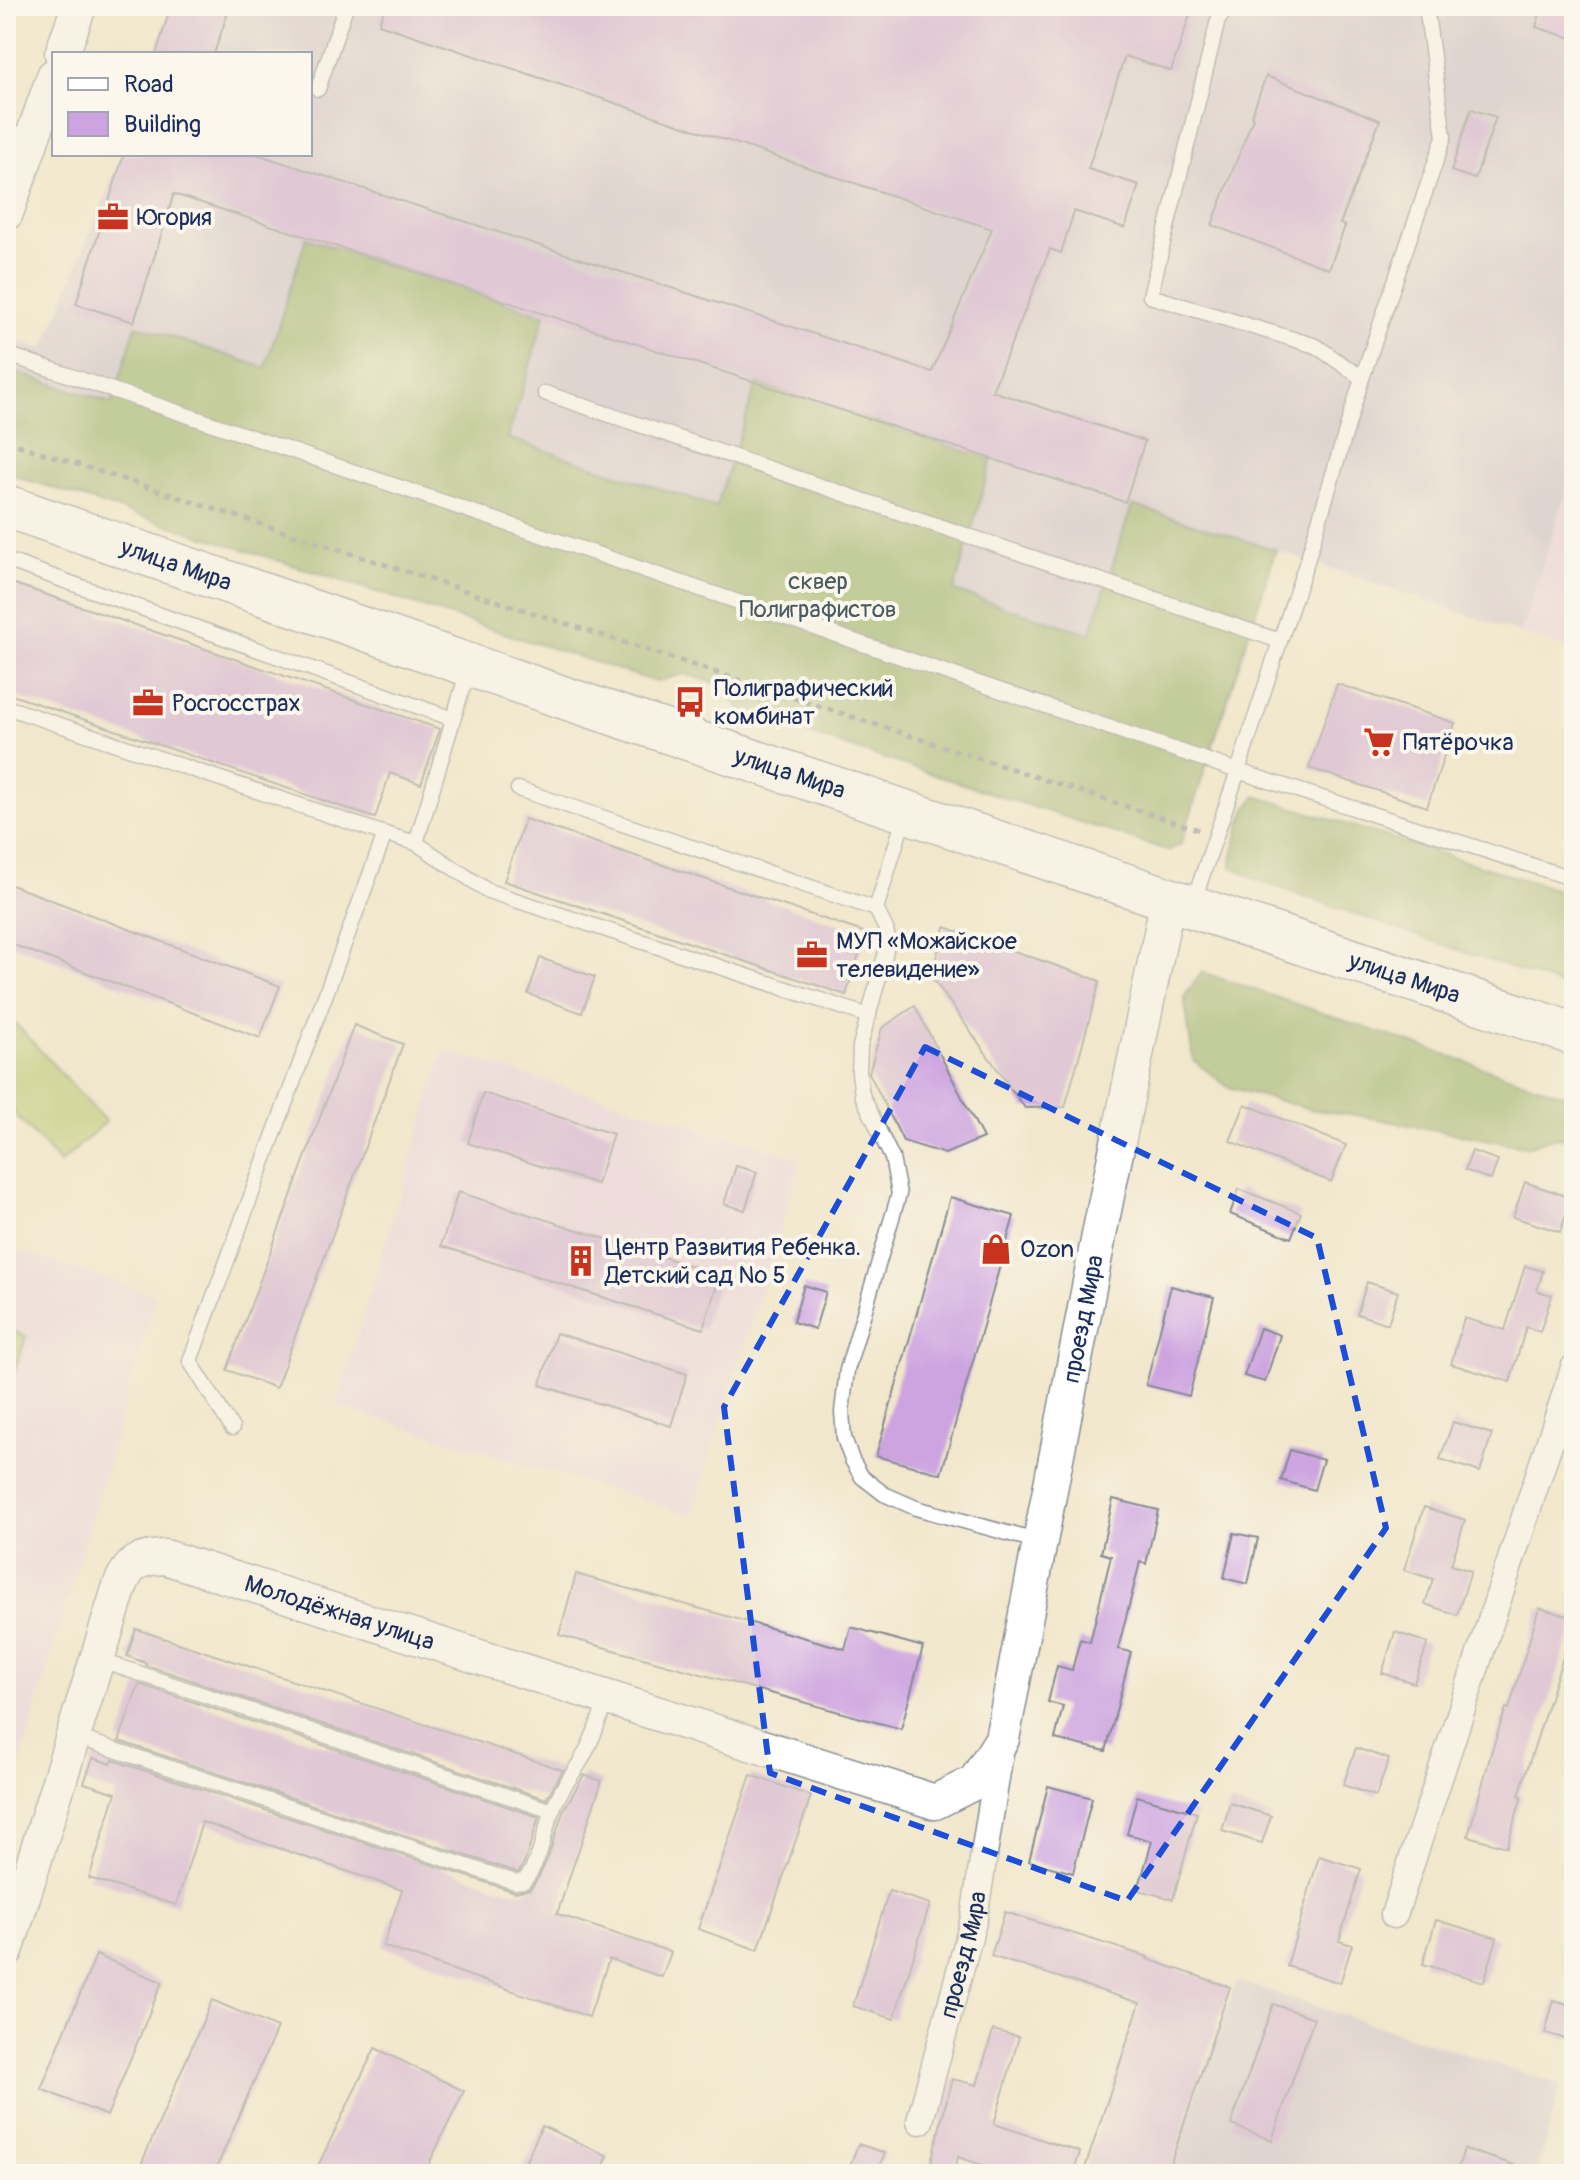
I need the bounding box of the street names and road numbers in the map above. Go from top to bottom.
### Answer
street label: улица Мира [116,532,235,597]
street label: улица Мира [729,741,849,805]
street label: улица Мира [1344,946,1464,1010]
street label: проезд Мира [1057,1253,1110,1386]
street label: Молодёжная улица [241,1569,438,1657]
street label: проезд Мира [934,1889,993,2021]

